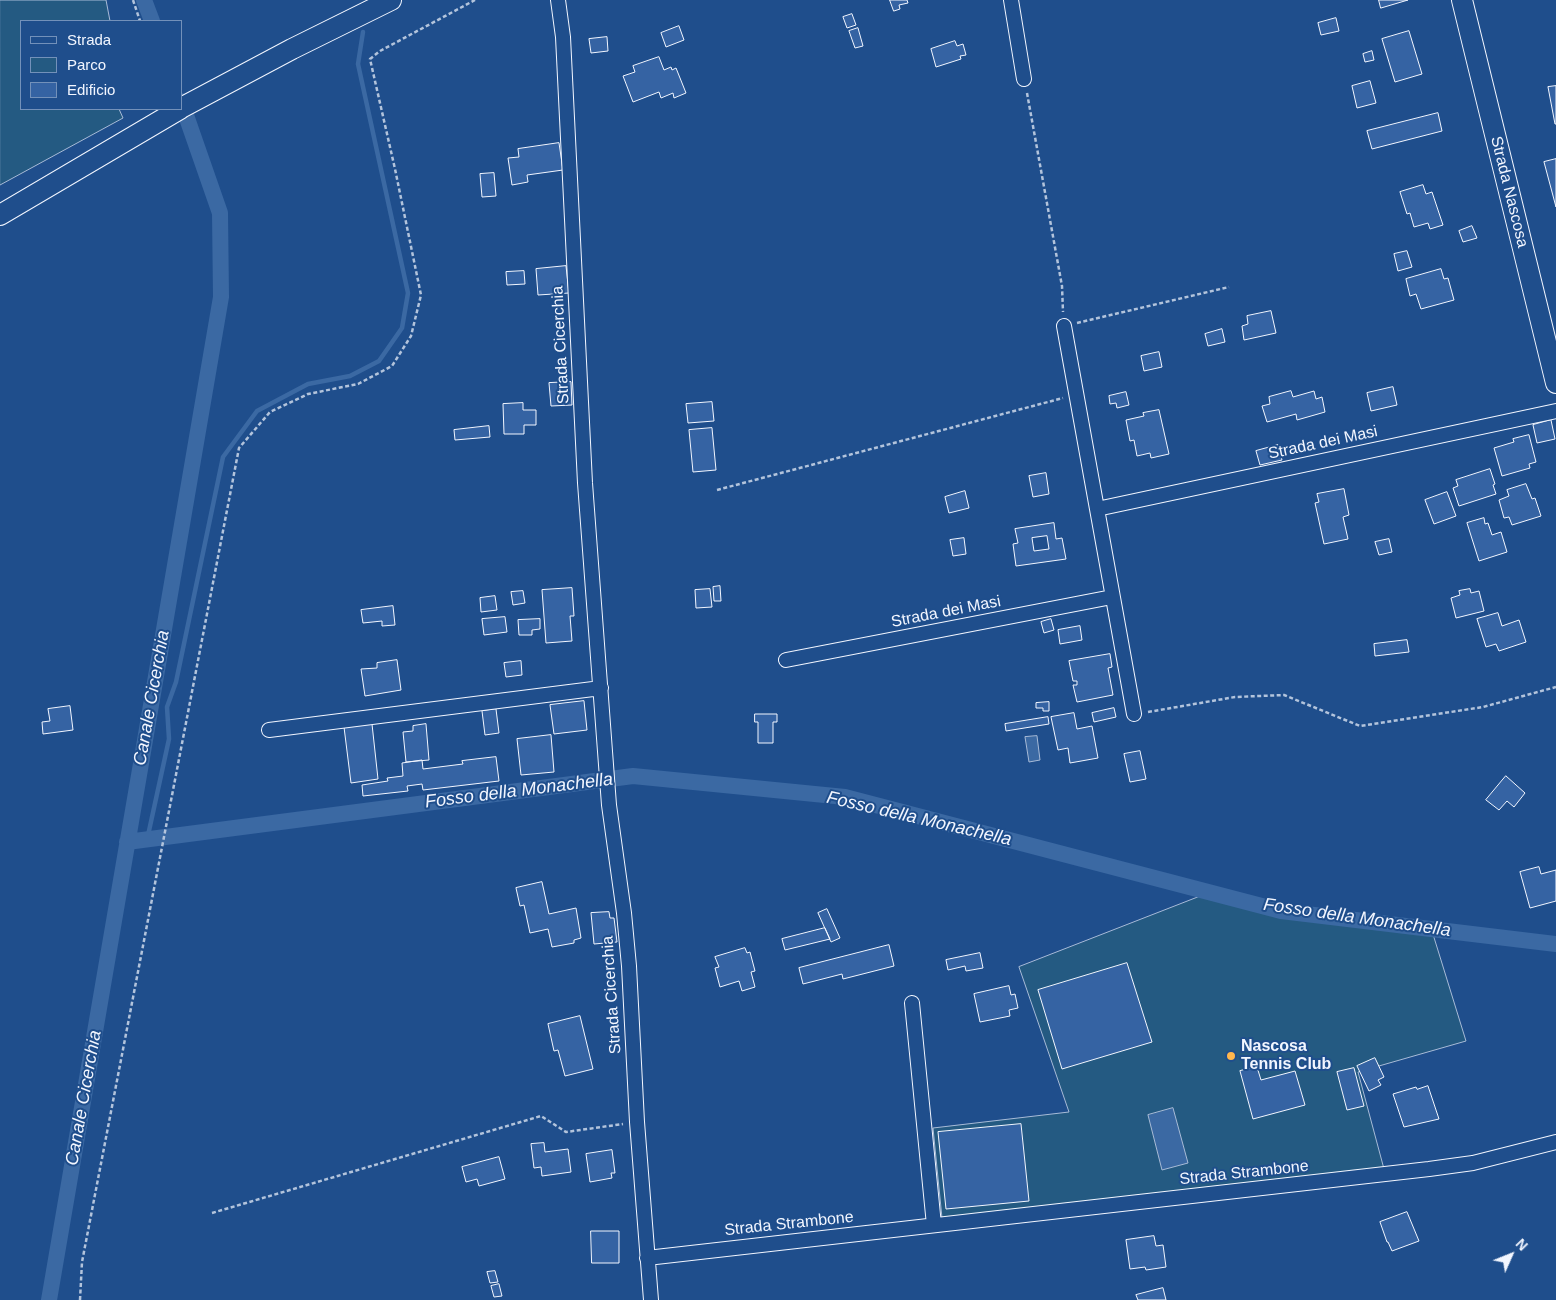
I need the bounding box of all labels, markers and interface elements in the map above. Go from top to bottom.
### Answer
legend [20,20,182,110]
text: Strada [67,31,111,48]
text: Parco [67,56,106,73]
text: Edificio [67,81,115,98]
street label: Strada Nascosa [1486,134,1532,250]
street label: Strada Cicerchia [548,285,574,405]
street label: Strada dei Masi [1267,422,1379,464]
street label: Strada dei Masi [890,592,1002,632]
water label: Canale Cicerchia [129,629,175,767]
water label: Fosso della Monachella [424,769,614,813]
water label: Fosso della Monachella [824,787,1014,851]
water label: Fosso della Monachella [1262,894,1452,942]
street label: Strada Cicerchia [598,935,626,1055]
water label: Canale Cicerchia [61,1029,107,1167]
place label: Nascosa Tennis Club [1241,1037,1331,1075]
marker: Nascosa Tennis Club [1225,1050,1237,1062]
street label: Strada Strambone [1178,1157,1310,1189]
street label: Strada Strambone [723,1208,855,1240]
north arrow [1486,1230,1536,1280]
text: N [1513,1235,1531,1254]

